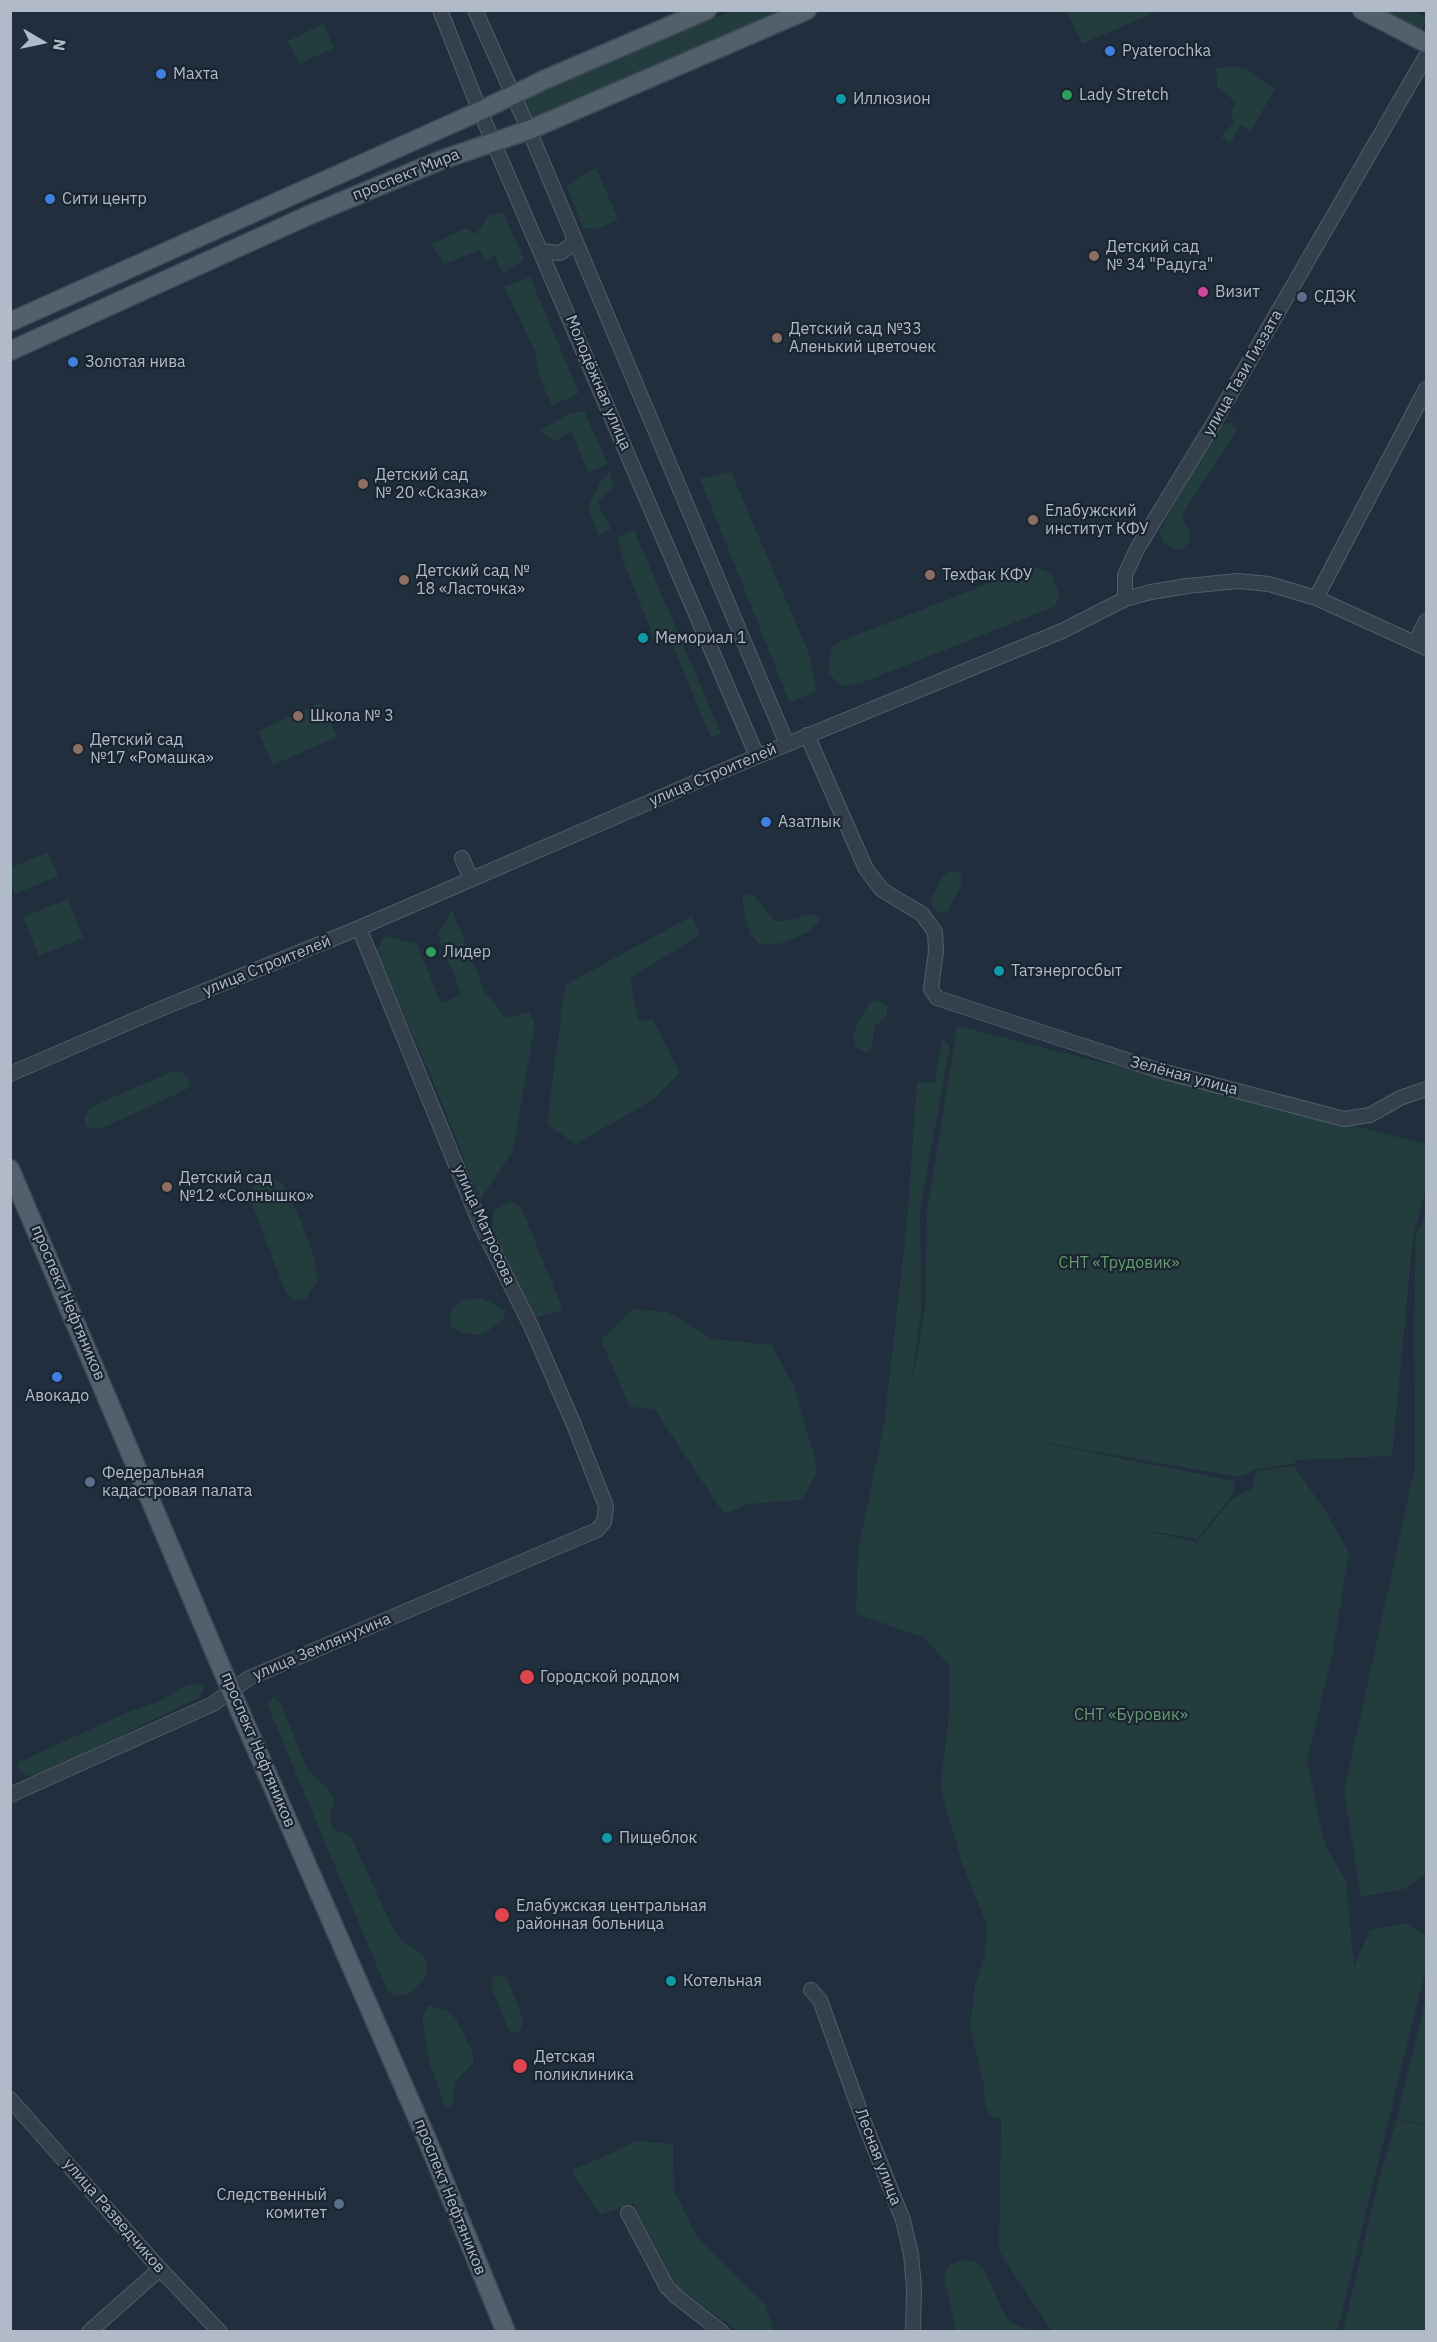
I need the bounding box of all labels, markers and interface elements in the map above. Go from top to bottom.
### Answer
north arrow [12,12,72,72]
text: N [49,38,71,52]
place label: Pyaterochka [1122,41,1211,61]
marker: Pyaterochka [1103,44,1117,58]
place label: Махта [173,64,219,84]
marker: Махта [154,67,168,81]
place label: Lady Stretch [1079,85,1169,105]
marker: Lady Stretch [1060,88,1074,102]
place label: Иллюзион [853,89,931,109]
marker: Иллюзион [834,92,848,106]
street label: проспект Мира [350,145,462,205]
place label: Сити центр [62,189,147,209]
marker: Сити центр [43,192,57,206]
place label: Детский сад № 34 "Радуга" [1106,237,1214,275]
marker: Детский сад № 34 "Радуга" [1087,249,1101,263]
place label: Визит [1215,282,1260,302]
marker: Визит [1196,285,1210,299]
place label: СДЭК [1314,287,1356,307]
marker: СДЭК [1295,290,1309,304]
street label: улица Тази Гиззата [1199,307,1287,439]
street label: Молодёжная улица [561,313,635,453]
place label: Детский сад №33 Аленький цветочек [789,319,936,357]
marker: Детский сад №33 Аленький цветочек [770,331,784,345]
place label: Золотая нива [85,352,186,372]
marker: Золотая нива [66,355,80,369]
place label: Детский сад № 20 «Сказка» [375,465,487,503]
marker: Детский сад № 20 «Сказка» [356,477,370,491]
place label: Елабужский институт КФУ [1045,501,1149,539]
marker: Елабужский институт КФУ [1026,513,1040,527]
place label: Детский сад № 18 «Ласточка» [416,561,530,599]
place label: Техфак КФУ [942,565,1032,585]
marker: Техфак КФУ [923,568,937,582]
marker: Детский сад № 18 «Ласточка» [397,573,411,587]
place label: Мемориал 1 [655,628,747,648]
marker: Мемориал 1 [636,631,650,645]
place label: Школа № 3 [310,706,394,726]
marker: Школа № 3 [291,709,305,723]
place label: Детский сад №17 «Ромашка» [90,730,214,768]
street label: улица Строителей [646,739,780,811]
marker: Детский сад №17 «Ромашка» [71,742,85,756]
place label: Азатлык [778,812,841,832]
marker: Азатлык [759,815,773,829]
street label: улица Строителей [200,932,334,1000]
place label: Лидер [443,942,491,962]
marker: Лидер [424,945,438,959]
place label: Татэнергосбыт [1011,961,1122,981]
marker: Татэнергосбыт [992,964,1006,978]
street label: Зелёная улица [1128,1052,1240,1100]
street label: улица Матросова [449,1162,519,1288]
place label: Детский сад №12 «Солнышко» [179,1168,314,1206]
marker: Детский сад №12 «Солнышко» [160,1180,174,1194]
street label: проспект Нефтяников [27,1223,109,1383]
park label: СНТ «Трудовик» [1058,1253,1180,1273]
marker: Авокадо [50,1370,64,1384]
place label: Авокадо [25,1386,89,1406]
place label: Федеральная кадастровая палата [102,1463,252,1501]
marker: Федеральная кадастровая палата [83,1475,97,1489]
street label: улица Землянухина [250,1609,394,1685]
place label: Городской роддом [540,1667,680,1687]
marker: Городской роддом [518,1668,536,1686]
street label: проспект Нефтяников [217,1670,299,1830]
park label: СНТ «Буровик» [1074,1705,1188,1725]
place label: Пищеблок [619,1828,697,1848]
marker: Пищеблок [600,1831,614,1845]
place label: Елабужская центральная районная больница [516,1896,707,1934]
marker: Елабужская центральная районная больница [493,1906,511,1924]
place label: Котельная [683,1971,762,1991]
marker: Котельная [664,1974,678,1988]
place label: Детская поликлиника [534,2047,634,2085]
marker: Детская поликлиника [511,2057,529,2075]
street label: Лесная улица [851,2106,905,2208]
street label: проспект Нефтяников [410,2116,490,2278]
street label: улица Разведчиков [59,2155,169,2277]
place label: Следственный комитет [217,2185,327,2223]
marker: Следственный комитет [332,2197,346,2211]

